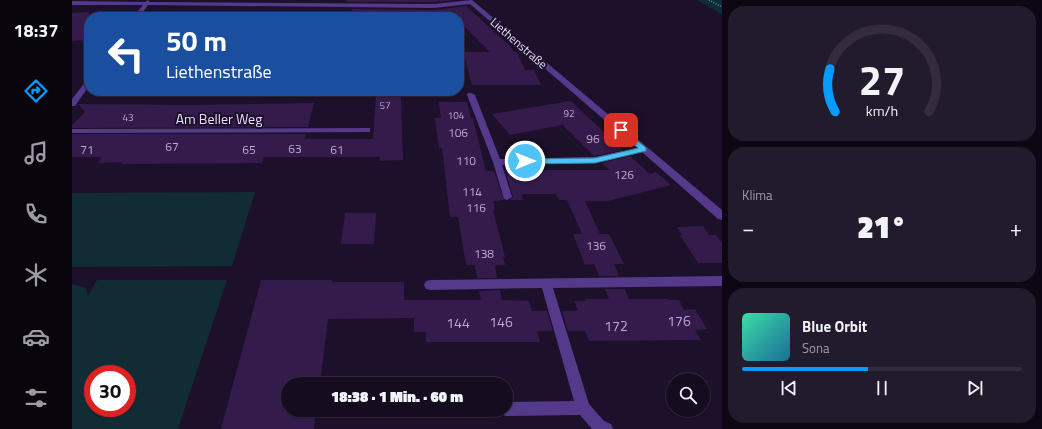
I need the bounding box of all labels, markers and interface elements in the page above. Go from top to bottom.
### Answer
street label: Liethenstraße [486,13,552,73]
text: 18:37 [14,17,58,44]
text: 50 m [166,19,227,62]
icon: left [100,28,152,80]
text: 27 [859,47,905,110]
text: Liethenstraße [166,58,272,85]
icon: directions [22,77,50,105]
house number: 57 [379,98,391,113]
text: km/h [866,99,898,121]
house number: 92 [563,106,575,121]
street label: Am Beller Weg [176,108,262,129]
house number: 104 [448,108,465,123]
house number: 43 [122,110,134,125]
pin [604,113,638,147]
icon: arrive [610,119,632,141]
house number: 106 [448,123,468,142]
house number: 96 [586,129,600,148]
house number: 67 [165,137,179,156]
icon: music [22,139,50,167]
house number: 63 [288,139,302,158]
house number: 71 [80,140,94,159]
house number: 65 [242,140,256,159]
house number: 61 [330,140,344,159]
position arrow [504,140,546,182]
house number: 110 [456,151,476,170]
house number: 126 [614,165,634,184]
house number: 114 [462,182,482,201]
text: Klima [742,185,773,205]
house number: 116 [466,198,486,217]
icon: phone [22,200,50,228]
text: 21° [857,204,907,250]
text: − [742,211,754,245]
text: + [1010,211,1022,245]
house number: 136 [586,236,606,255]
house number: 138 [474,244,494,263]
icon: climate [22,261,50,289]
house number: 176 [667,310,691,331]
house number: 146 [489,311,513,332]
house number: 144 [446,312,470,333]
house number: 172 [604,315,628,336]
text: Blue Orbit [802,315,867,338]
icon: car [22,323,50,351]
text: Sona [802,338,829,358]
speed limit sign: 30 [84,365,136,417]
map controls [666,373,710,417]
button: search [666,373,710,417]
icon: previous [778,377,800,399]
icon: pause [871,377,893,399]
icon: next [964,377,986,399]
icon: filters [22,384,50,412]
text: 18:38 · 1 Min. · 60 m [331,385,463,408]

